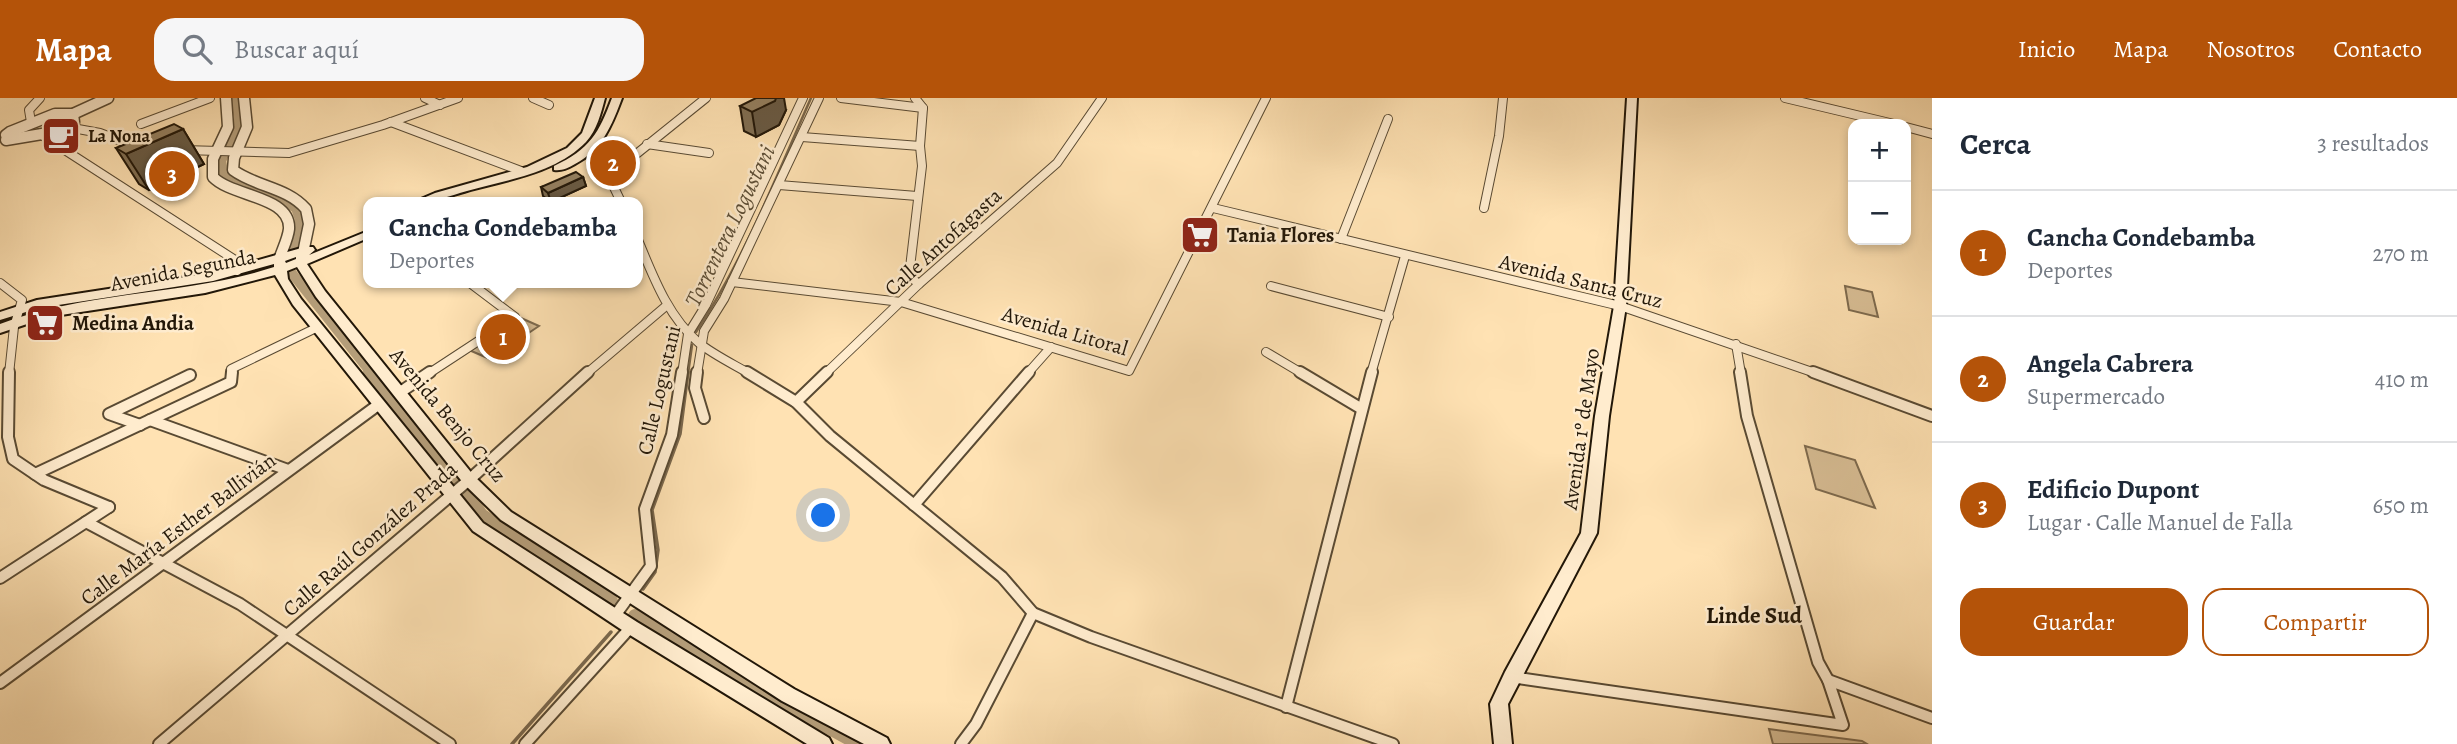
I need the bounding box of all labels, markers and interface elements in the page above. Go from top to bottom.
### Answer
search box [154,18,644,81]
text: Mapa [35,27,112,72]
icon: search [178,30,216,68]
text: Buscar aquí [234,32,359,67]
text: Inicio [2018,33,2075,65]
text: Mapa [2113,33,2168,65]
text: Nosotros [2206,33,2295,65]
text: Contacto [2333,33,2422,65]
cafe icon: La Nona [40,115,82,157]
map controls [1848,119,1911,245]
button: + [1848,119,1911,182]
place label: La Nona [88,124,151,148]
text: Cerca [1960,124,2031,164]
text: 3 resultados [2317,128,2429,159]
pin: 2 [590,137,636,189]
water label: Torrentera Logustani [677,140,783,312]
pin: 3 [149,148,195,200]
street label: Calle Antofagasta [878,182,1008,302]
button: − [1848,182,1911,245]
popup [363,197,643,288]
text: Cancha Condebamba [389,210,617,245]
supermarket icon: Tania Flores [1179,214,1221,256]
text: Cancha Condebamba [2027,220,2256,255]
place label: Tania Flores [1227,221,1334,249]
text: 1 [1979,238,1987,269]
text: 270 m [2372,238,2429,269]
street label: Avenida Segunda [107,242,258,298]
text: Deportes [389,245,475,276]
street label: Avenida Santa Cruz [1495,247,1666,315]
text: Deportes [2027,255,2113,286]
street label: Avenida Litoral [998,299,1131,362]
supermarket icon: Medina Andia [24,302,66,344]
place label: Medina Andia [72,309,195,337]
pin: 1 [480,311,526,363]
street label: Calle Logustani [630,322,688,458]
street label: Avenida Benjo Cruz [383,341,513,488]
text: Angela Cabrera [2027,346,2194,381]
street label: Avenida 1º de Mayo [1556,347,1606,512]
text: 2 [1977,364,1989,395]
text: 410 m [2375,364,2429,395]
text: Supermercado [2027,381,2165,412]
street label: Calle María Esther Ballivián [75,446,281,612]
street label: Calle Raúl González Prada [277,455,463,623]
text: Edificio Dupont [2027,472,2199,507]
text: 3 [1978,490,1988,521]
text: 650 m [2373,490,2429,521]
your location [806,498,840,532]
text: Lugar · Calle Manuel de Falla [2027,507,2293,538]
button: Guardar [1960,588,2188,656]
button: Compartir [2202,588,2429,656]
district label: Linde Sud [1706,600,1803,631]

